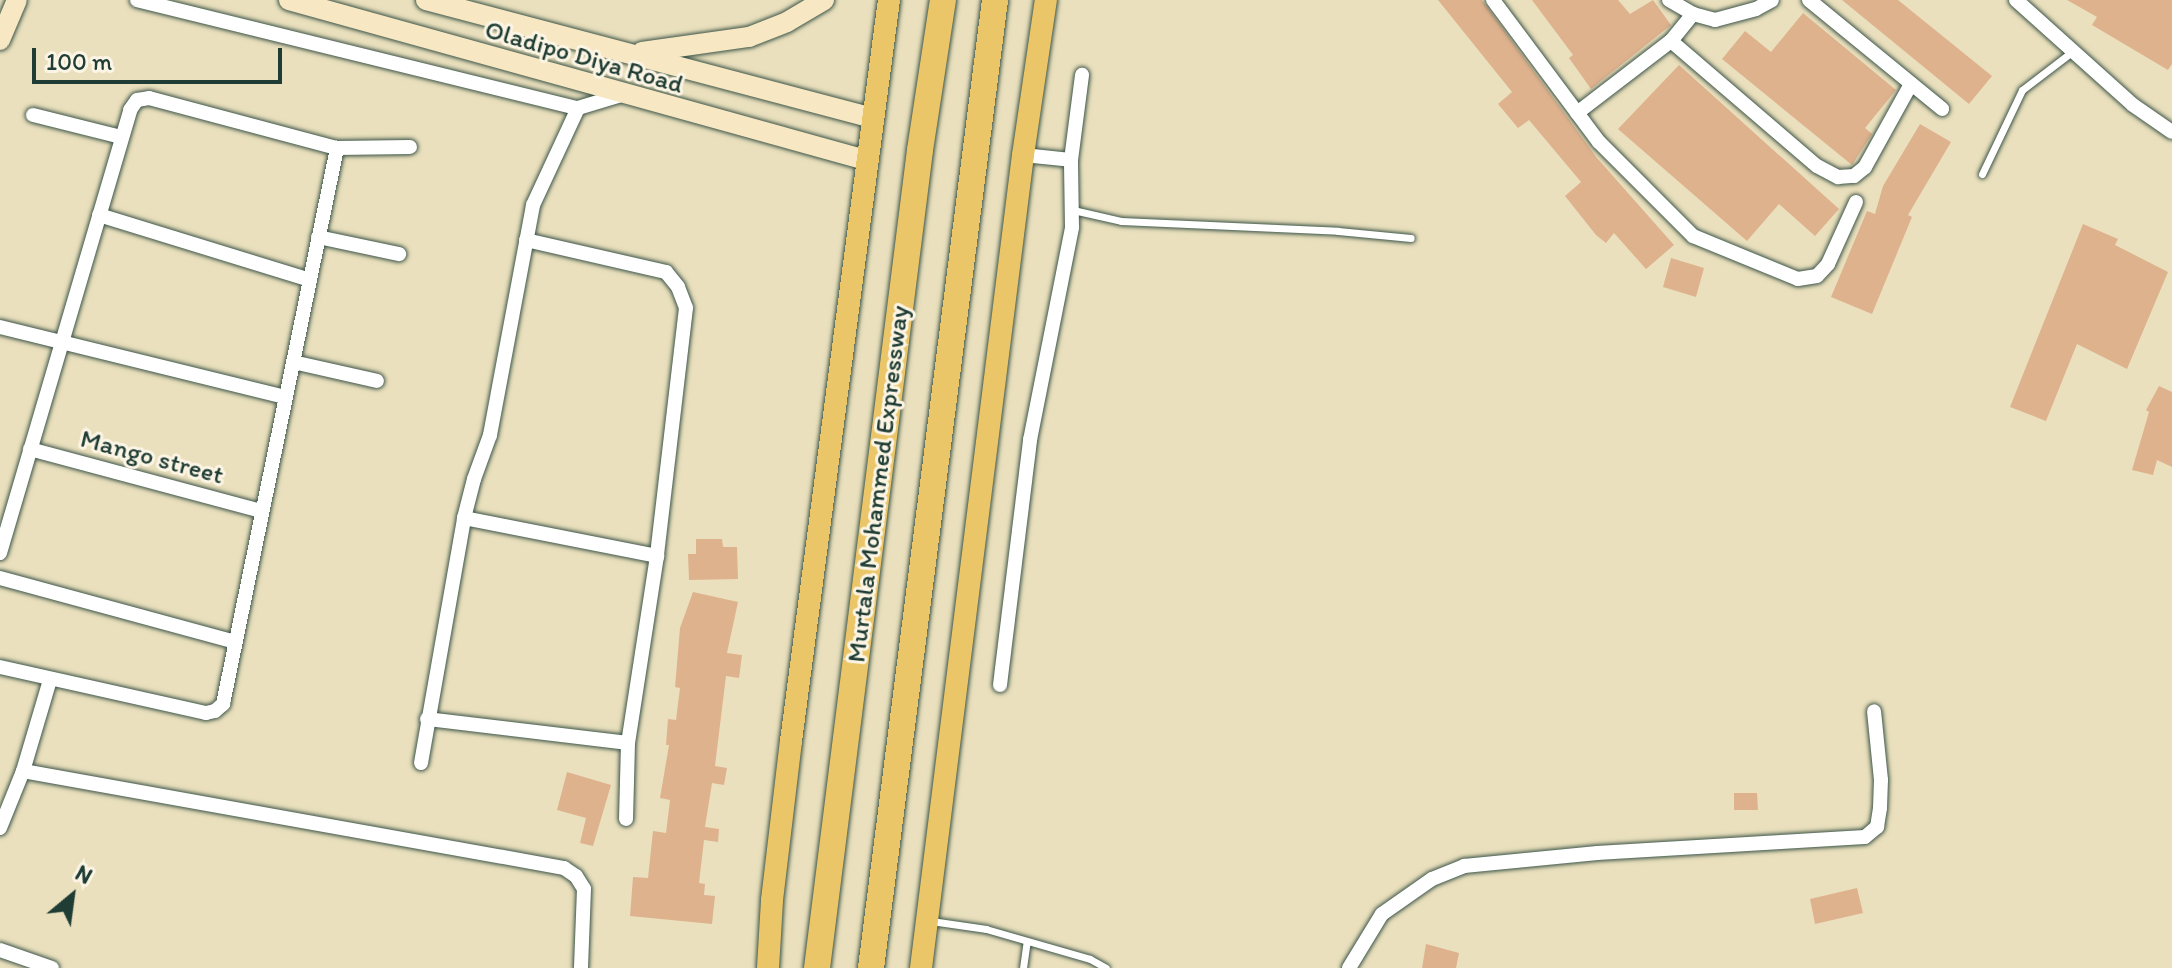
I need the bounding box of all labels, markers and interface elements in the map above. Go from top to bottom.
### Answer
street label: Oladipo Diya Road [482,14,686,100]
scale bar [36,32,286,82]
text: 100 m [46,47,112,76]
street label: Murtala Mohammed Expressway [841,304,915,664]
street label: Mango street [77,423,227,491]
north arrow [32,856,112,936]
text: N [71,859,97,890]

